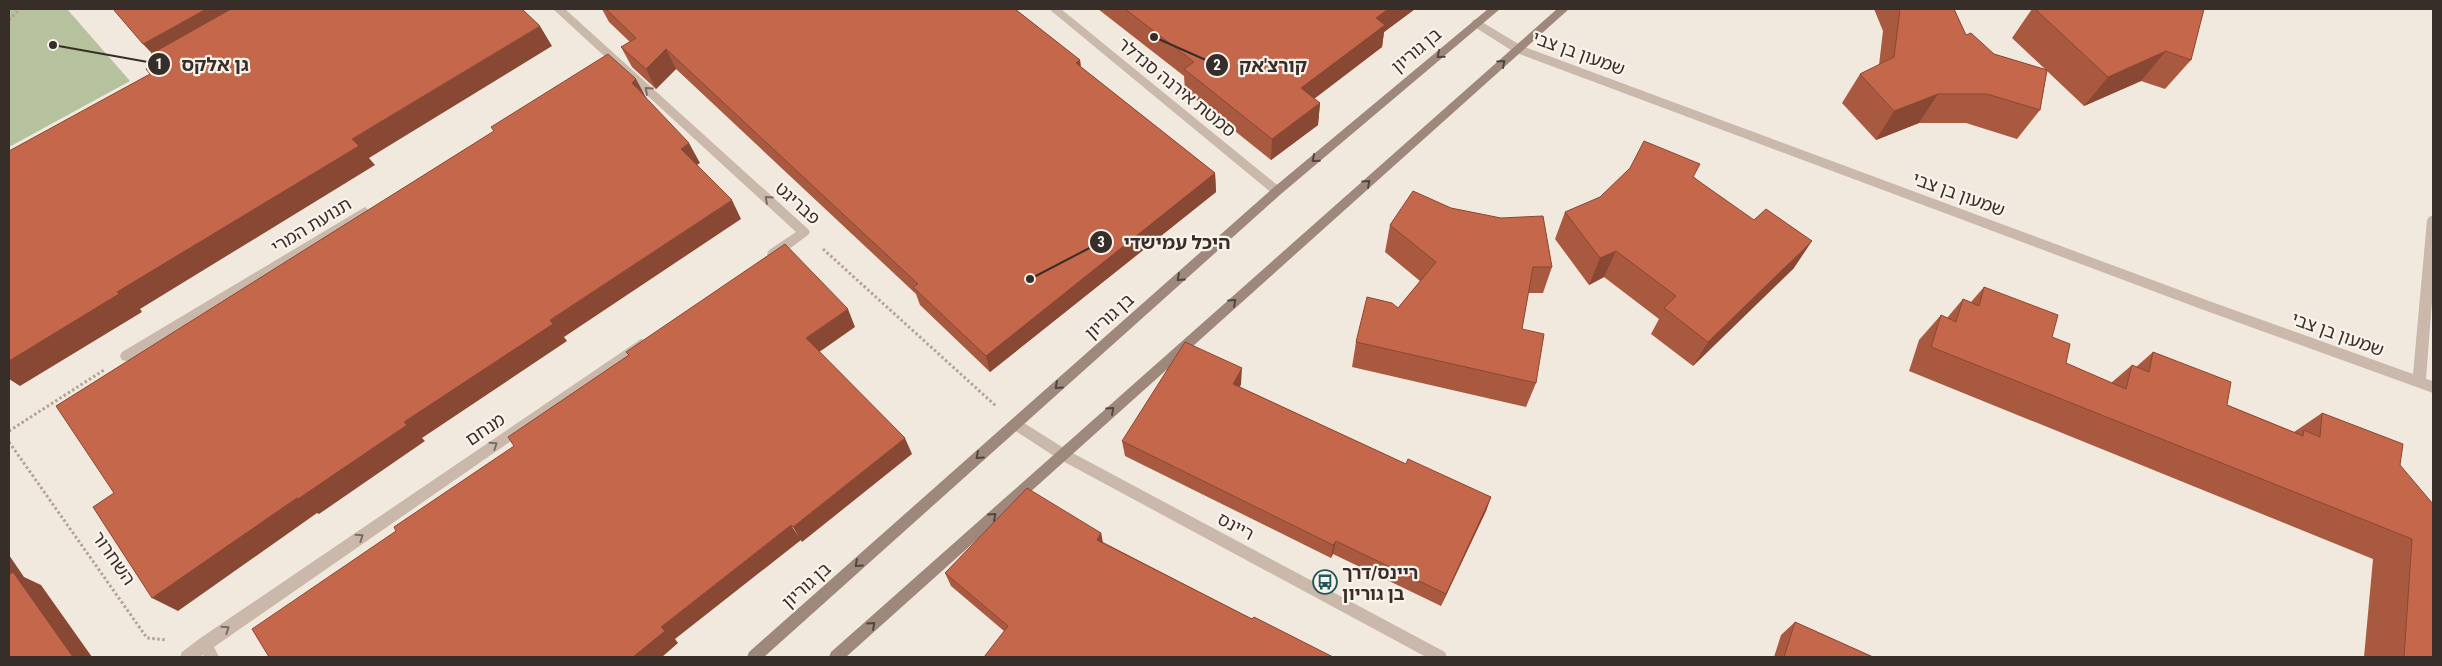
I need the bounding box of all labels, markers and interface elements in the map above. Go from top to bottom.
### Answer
street label: בן גוריון [1387,23,1445,77]
street label: שמעון בן צבי [1530,27,1628,79]
street label: סמטת אירנה סנדלר [1114,33,1240,141]
callout: גן אלקס [146,47,259,81]
callout: קורצ'אק [1204,48,1317,82]
one-way arrow [1436,49,1445,58]
text: גן אלקס [181,53,249,76]
text: קורצ'אק [1239,54,1307,77]
text: 1 [155,55,163,73]
text: 2 [1213,56,1221,74]
one-way arrow [1497,60,1506,69]
one-way arrow [644,87,653,96]
one-way arrow [1312,154,1321,163]
street label: שמעון בן צבי [1910,168,2008,220]
street label: פבריגט [771,177,825,229]
one-way arrow [1362,180,1371,189]
street label: תנועת המרי [267,193,355,257]
one-way arrow [764,196,773,205]
callout: היכל עמישדי [1088,225,1240,259]
text: היכל עמישדי [1123,231,1231,254]
text: 3 [1097,233,1105,251]
one-way arrow [1176,272,1185,281]
street label: בן גוריון [1080,289,1138,343]
one-way arrow [1227,299,1236,308]
street label: שמעון בן צבי [2289,308,2387,360]
one-way arrow [1055,380,1064,389]
one-way arrow [1106,407,1115,416]
street label: מנחם [461,408,509,450]
one-way arrow [489,442,498,451]
one-way arrow [976,450,985,459]
street label: ריינס [1214,508,1258,544]
one-way arrow [987,513,996,522]
street label: השחרור [88,527,140,589]
one-way arrow [355,534,364,543]
street label: בן גוריון [777,558,835,612]
one-way arrow [855,558,864,567]
place label: ריינס/דרך בן גוריון [1342,562,1418,604]
bus stop icon: ריינס/דרך בן גוריון [1312,569,1338,595]
one-way arrow [867,621,876,630]
one-way arrow [221,626,230,635]

